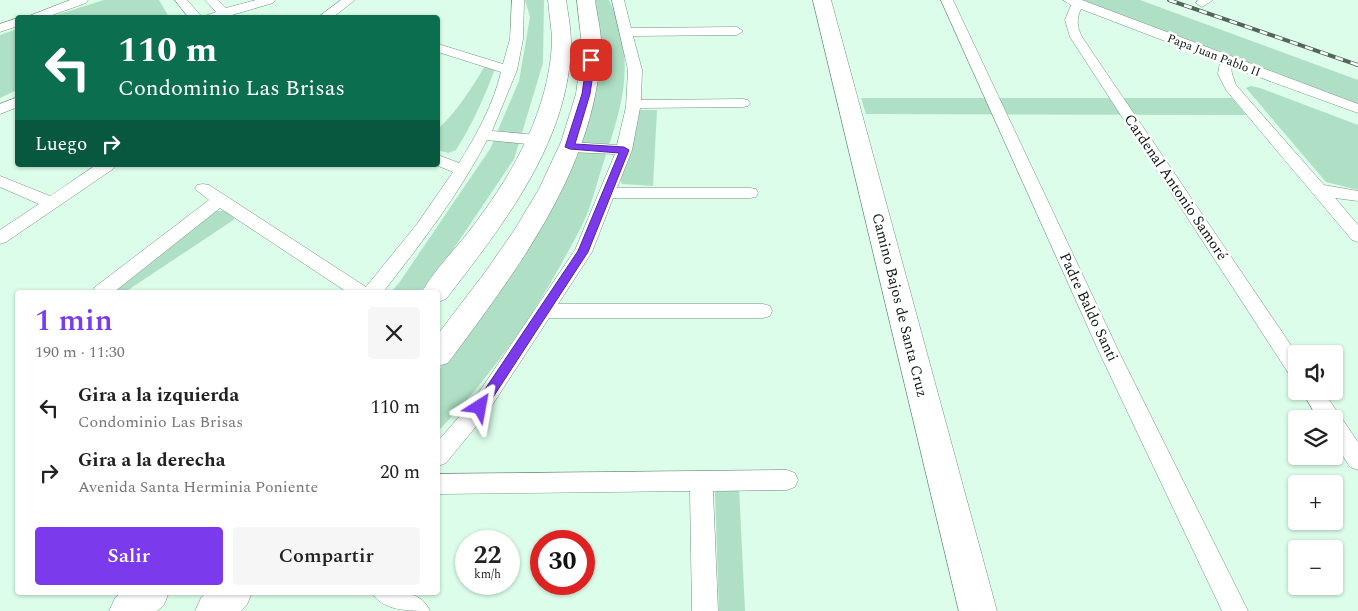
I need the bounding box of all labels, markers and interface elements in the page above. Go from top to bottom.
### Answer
text: 110 m [118,24,217,77]
street label: Papa Juan Pablo II [1164,29,1263,82]
icon: left [35,35,100,100]
pin [570,39,612,81]
icon: arrive [577,46,605,74]
text: Condominio Las Brisas [118,72,345,105]
street label: Cardenal Antonio Samoré [1118,109,1233,265]
text: Luego [35,130,87,159]
icon: right [97,130,125,158]
street label: Camino Bajos de Santa Cruz [865,211,934,400]
street label: Padre Baldo Santi [1053,249,1124,366]
text: 1 min [35,298,113,344]
button: close [368,307,420,359]
text: 190 m · 11:30 [35,340,125,364]
map controls [1288,345,1343,595]
button: sound [1288,345,1343,400]
position arrow [453,380,505,432]
text: Gira a la izquierda [78,381,239,410]
text: 110 m [370,393,420,422]
icon: left [35,394,63,422]
text: Condominio Las Brisas [78,410,243,434]
button: layers [1288,410,1343,465]
text: Gira a la derecha [78,446,225,475]
text: 20 m [380,458,420,487]
icon: right [35,459,63,487]
text: Avenida Santa Herminia Poniente [78,475,318,499]
button: + [1288,475,1343,530]
button: Salir [35,527,223,585]
button: Compartir [233,527,420,585]
speed limit sign: 30 [530,530,595,595]
text: 22 [473,537,502,575]
button: − [1288,540,1343,595]
text: km/h [474,565,501,584]

